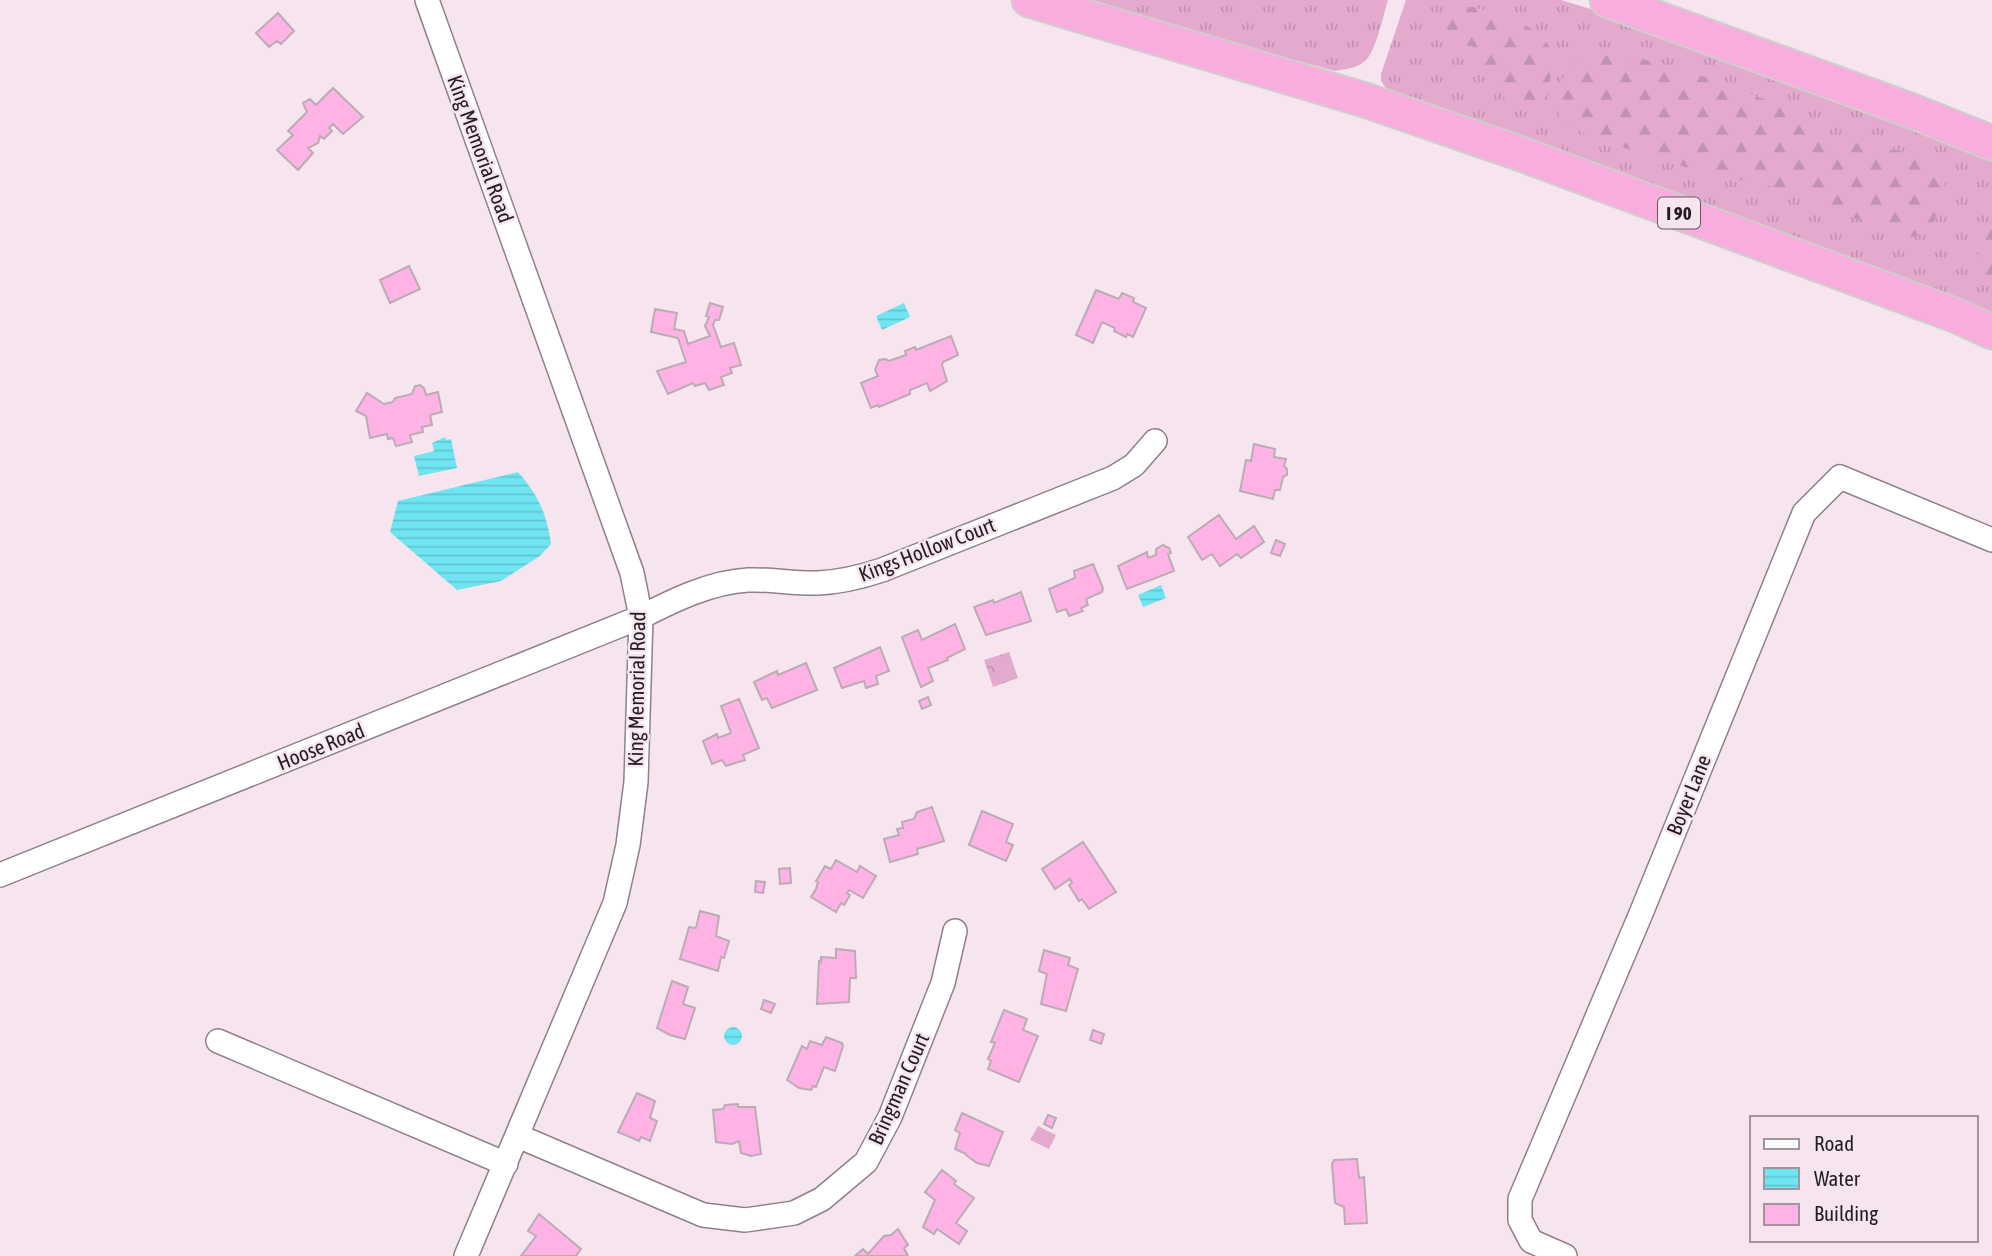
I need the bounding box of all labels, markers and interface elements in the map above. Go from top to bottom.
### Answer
street label: King Memorial Road [443,72,519,226]
road number: I 90 [1658,197,1700,228]
street label: Kings Hollow Court [855,512,998,586]
street label: King Memorial Road [623,611,649,767]
street label: Hoose Road [274,718,368,774]
street label: Boyer Lane [1661,751,1715,838]
street label: Bringman Court [863,1029,933,1148]
legend [1750,1116,1978,1242]
text: Road [1814,1131,1854,1155]
text: Water [1814,1166,1861,1190]
text: Building [1814,1201,1878,1225]

